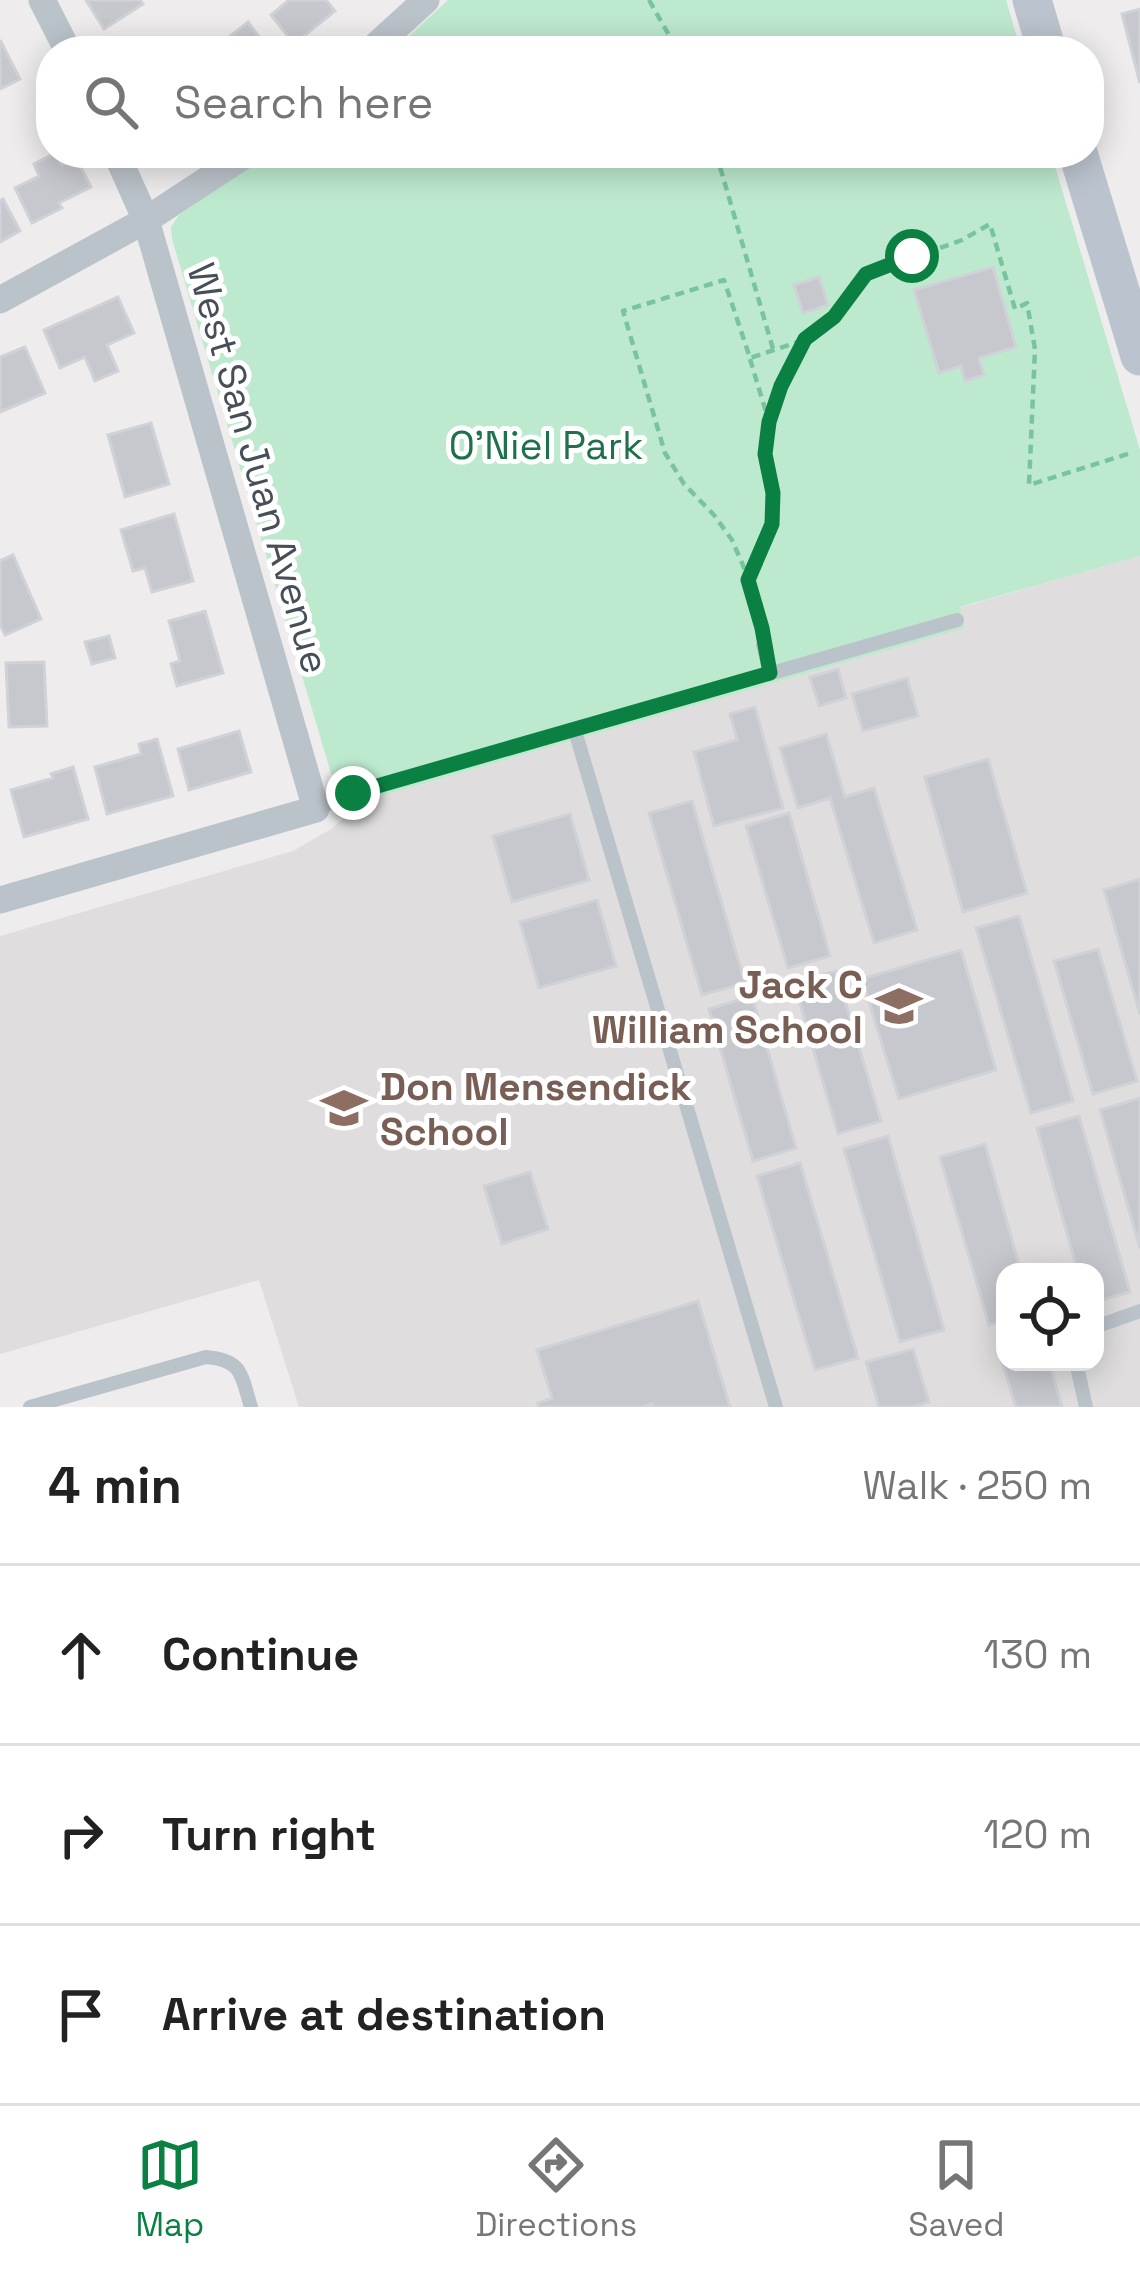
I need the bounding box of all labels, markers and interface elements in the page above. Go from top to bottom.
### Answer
search box [36,36,1104,168]
icon: search [78,69,144,135]
text: Search here [174,74,433,131]
route start [885,229,939,283]
street label: West San Juan Avenue [176,257,341,679]
park label: O'Niel Park [449,421,643,470]
route end [326,766,380,820]
place label: Jack C William School [592,960,863,1054]
school or university icon: Jack C William School [874,981,924,1031]
place label: Don Mensendick School [380,1062,692,1156]
school or university icon: Don Mensendick School [319,1083,369,1133]
map controls [996,1263,1104,1371]
button: locate [996,1263,1104,1371]
text: 4 min [48,1453,182,1518]
text: Walk · 250 m [863,1461,1092,1510]
icon: ahead [48,1622,114,1688]
text: Continue [162,1626,359,1683]
text: 130 m [984,1630,1092,1679]
icon: right [48,1802,114,1868]
text: Turn right [162,1806,376,1863]
text: 120 m [984,1810,1092,1859]
icon: arrive [48,1982,114,2048]
text: Arrive at destination [162,1986,606,2043]
tab: Map [136,2132,204,2246]
tab: Directions [475,2132,637,2246]
tab: Saved [908,2132,1004,2246]

